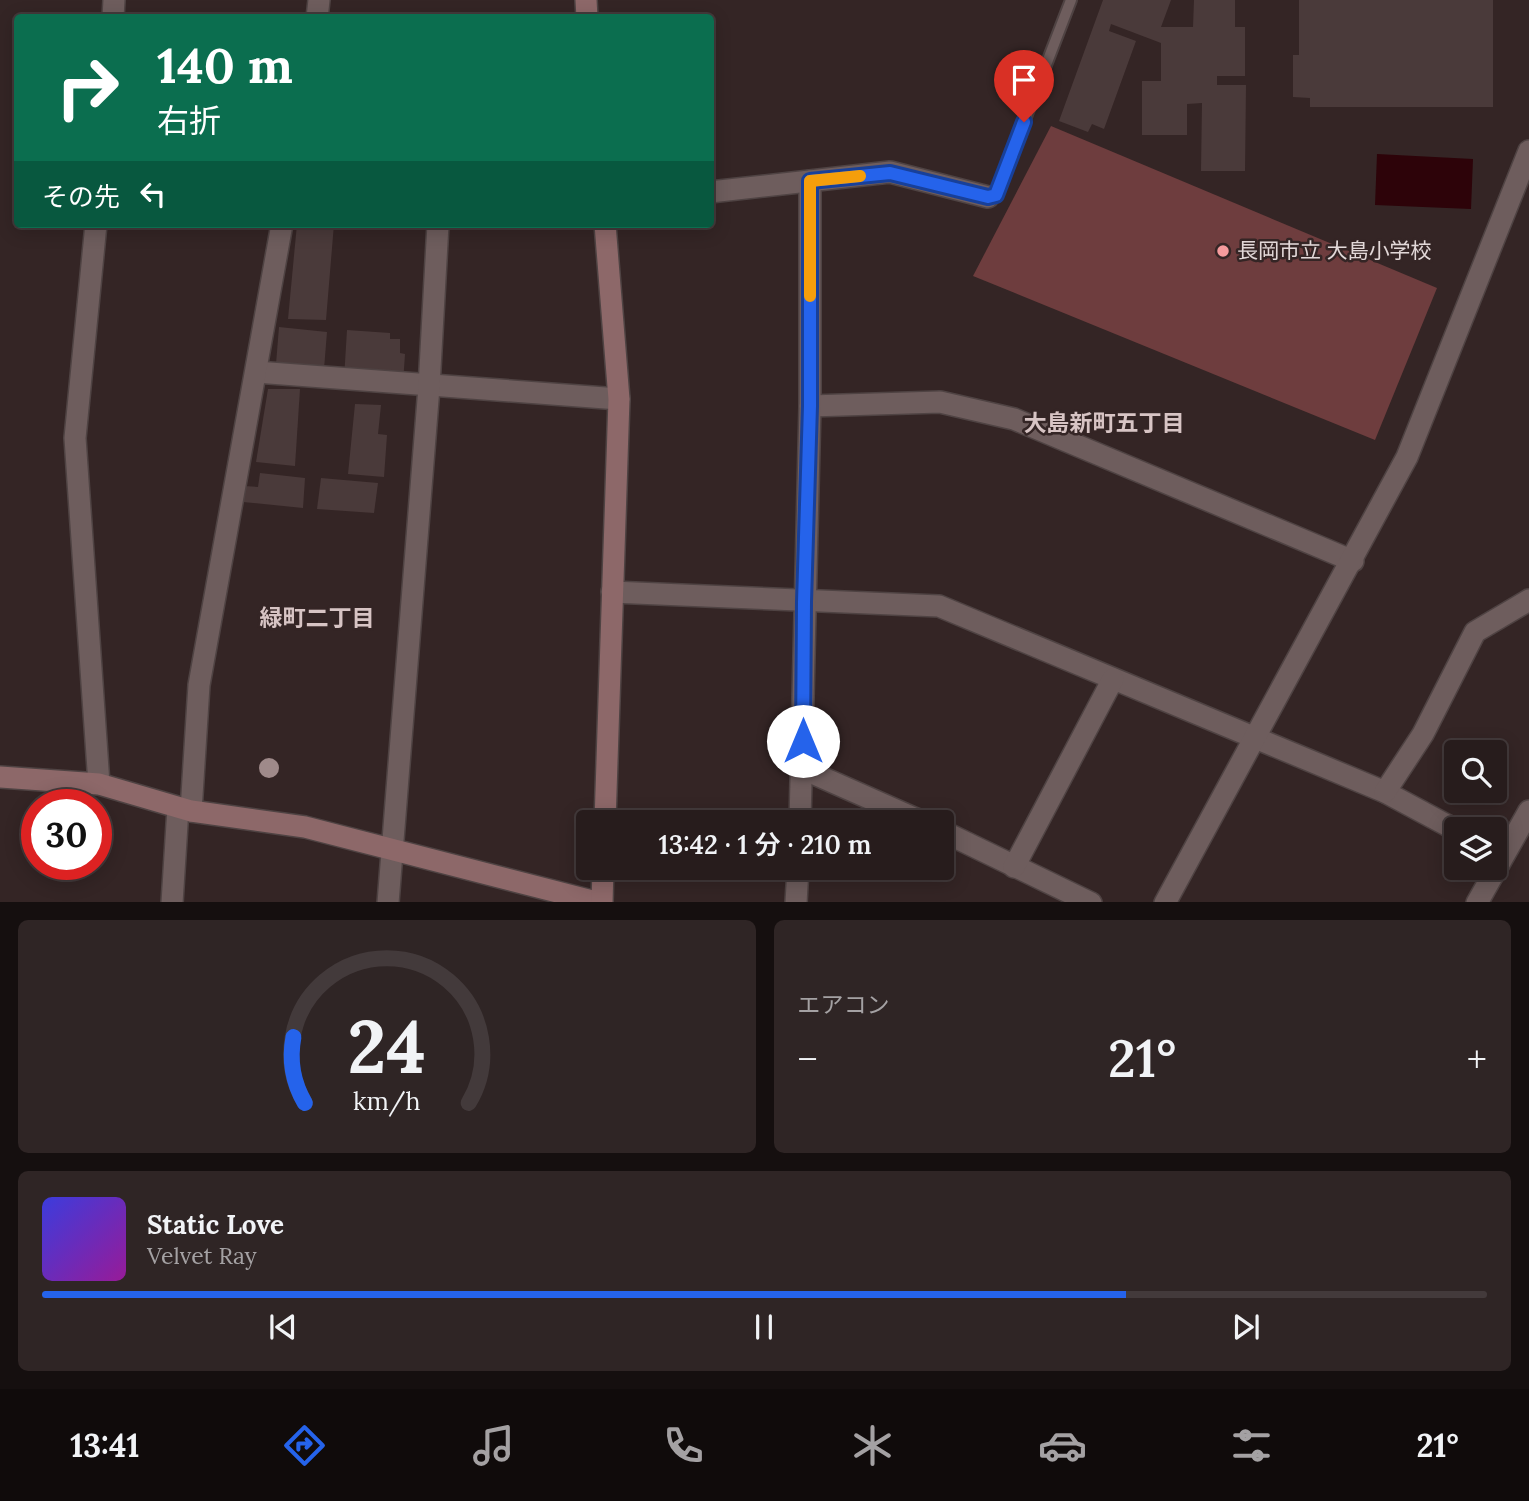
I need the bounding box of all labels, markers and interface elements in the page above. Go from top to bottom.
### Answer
text: 140 m [157,34,293,96]
icon: right [42,42,133,133]
pin [994,50,1054,122]
icon: arrive [1005,61,1043,99]
text: 右折 [157,100,221,141]
icon: left [134,175,172,213]
text: その先 [42,180,120,213]
place label: 長岡市立 大島小学校 [1237,237,1432,264]
marker: 長岡市立 大島小学校 [1215,243,1231,259]
district label: 大島新町五丁目 [1024,408,1185,437]
district label: 緑町二丁目 [260,603,375,632]
position arrow [766,704,840,778]
map controls [1444,740,1507,880]
button: search [1444,740,1507,803]
speed limit sign: 30 [21,789,112,880]
button: layers [1444,817,1507,880]
text: 13:42 · 1 分 · 210 m [659,828,871,861]
text: エアコン [798,990,890,1019]
text: 24 [347,1000,426,1093]
text: 21° [1108,1025,1176,1091]
text: − [798,1035,818,1083]
text: + [1467,1035,1487,1083]
text: km/h [353,1084,421,1116]
text: Static Love [147,1208,284,1241]
text: Velvet Ray [147,1241,257,1270]
icon: previous [264,1308,302,1346]
icon: pause [745,1308,783,1346]
icon: next [1227,1308,1265,1346]
icon: directions [280,1421,329,1470]
icon: music [469,1421,518,1470]
icon: phone [659,1421,708,1470]
icon: climate [848,1421,897,1470]
icon: car [1038,1421,1087,1470]
icon: filters [1227,1421,1276,1470]
text: 13:41 [70,1425,140,1466]
text: 21° [1416,1425,1459,1466]

